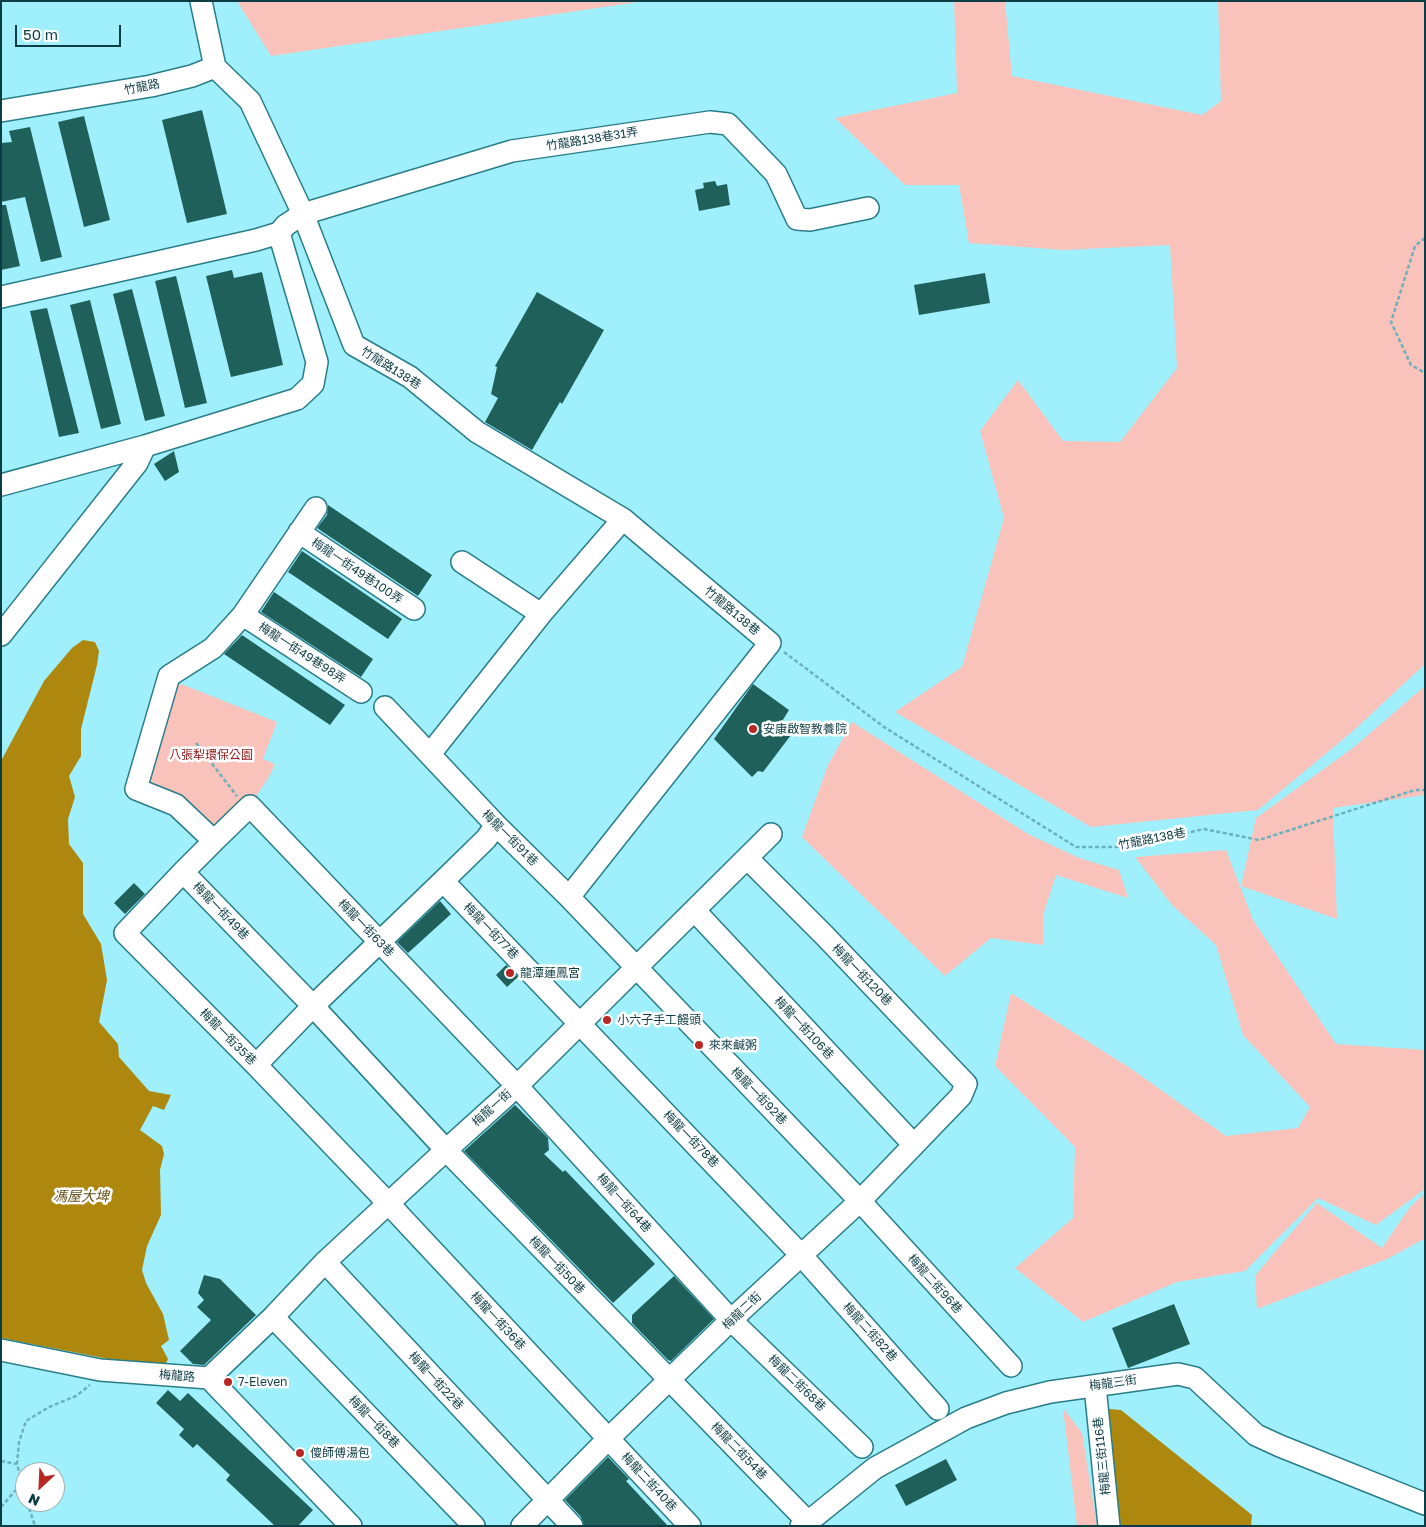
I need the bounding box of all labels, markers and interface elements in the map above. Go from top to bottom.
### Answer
scale bar [18,15,124,47]
text: 50 m [23,25,58,43]
street label: 竹龍路 [123,76,161,98]
street label: 竹龍路138巷31弄 [545,125,639,153]
street label: 竹龍路138巷 [358,344,424,392]
street label: 梅龍一街49巷100弄 [309,535,405,607]
street label: 竹龍路138巷 [701,584,763,638]
street label: 梅龍一街49巷98弄 [256,619,348,687]
place label: 安康啟智教養院 [763,722,847,736]
marker: 安康啟智教養院 [747,723,759,735]
park label: 八張犁環保公園 [169,748,253,762]
street label: 梅龍一街91巷 [479,807,541,869]
street label: 竹龍路138巷 [1117,825,1187,853]
street label: 梅龍一街49巷 [190,879,252,943]
street label: 梅龍一街63巷 [335,896,397,960]
street label: 梅龍一街77巷 [461,900,521,962]
street label: 梅龍一街120巷 [829,941,895,1009]
place label: 龍潭蓮鳳宮 [520,966,580,980]
marker: 龍潭蓮鳳宮 [504,967,516,979]
street label: 梅龍一街106巷 [771,994,837,1062]
street label: 梅龍一街35巷 [197,1006,259,1068]
place label: 小六子手工饅頭 [617,1013,701,1027]
marker: 小六子手工饅頭 [601,1014,613,1026]
place label: 來來鹹粥 [709,1038,757,1052]
marker: 來來鹹粥 [693,1039,705,1051]
street label: 梅龍一街92巷 [728,1064,790,1128]
street label: 梅龍一街 [469,1087,515,1129]
street label: 梅龍一街78巷 [660,1107,722,1171]
street label: 梅龍一街64巷 [594,1170,654,1236]
water label: 馮屋大埤 [53,1189,109,1205]
street label: 梅龍一街50巷 [526,1233,588,1297]
street label: 梅龍二街96巷 [905,1251,965,1317]
street label: 梅龍一街36巷 [467,1289,529,1353]
street label: 梅龍二街 [720,1289,764,1333]
street label: 梅龍二街82巷 [840,1300,900,1364]
street label: 梅龍一街22巷 [406,1349,466,1413]
street label: 梅龍二街68巷 [765,1352,829,1414]
street label: 梅龍路 [159,1368,195,1384]
street label: 梅龍三街 [1088,1373,1138,1393]
place label: 7-Eleven [238,1375,287,1389]
marker: 7-Eleven [222,1376,234,1388]
street label: 梅龍一街8巷 [345,1393,403,1451]
street label: 梅龍三街116巷 [1091,1416,1113,1496]
street label: 梅龍二街54巷 [708,1419,770,1483]
place label: 傻師傅湯包 [310,1446,370,1460]
marker: 傻師傅湯包 [294,1447,306,1459]
street label: 梅龍二街40巷 [618,1450,680,1514]
north arrow [15,1462,65,1512]
text: N [25,1490,42,1510]

